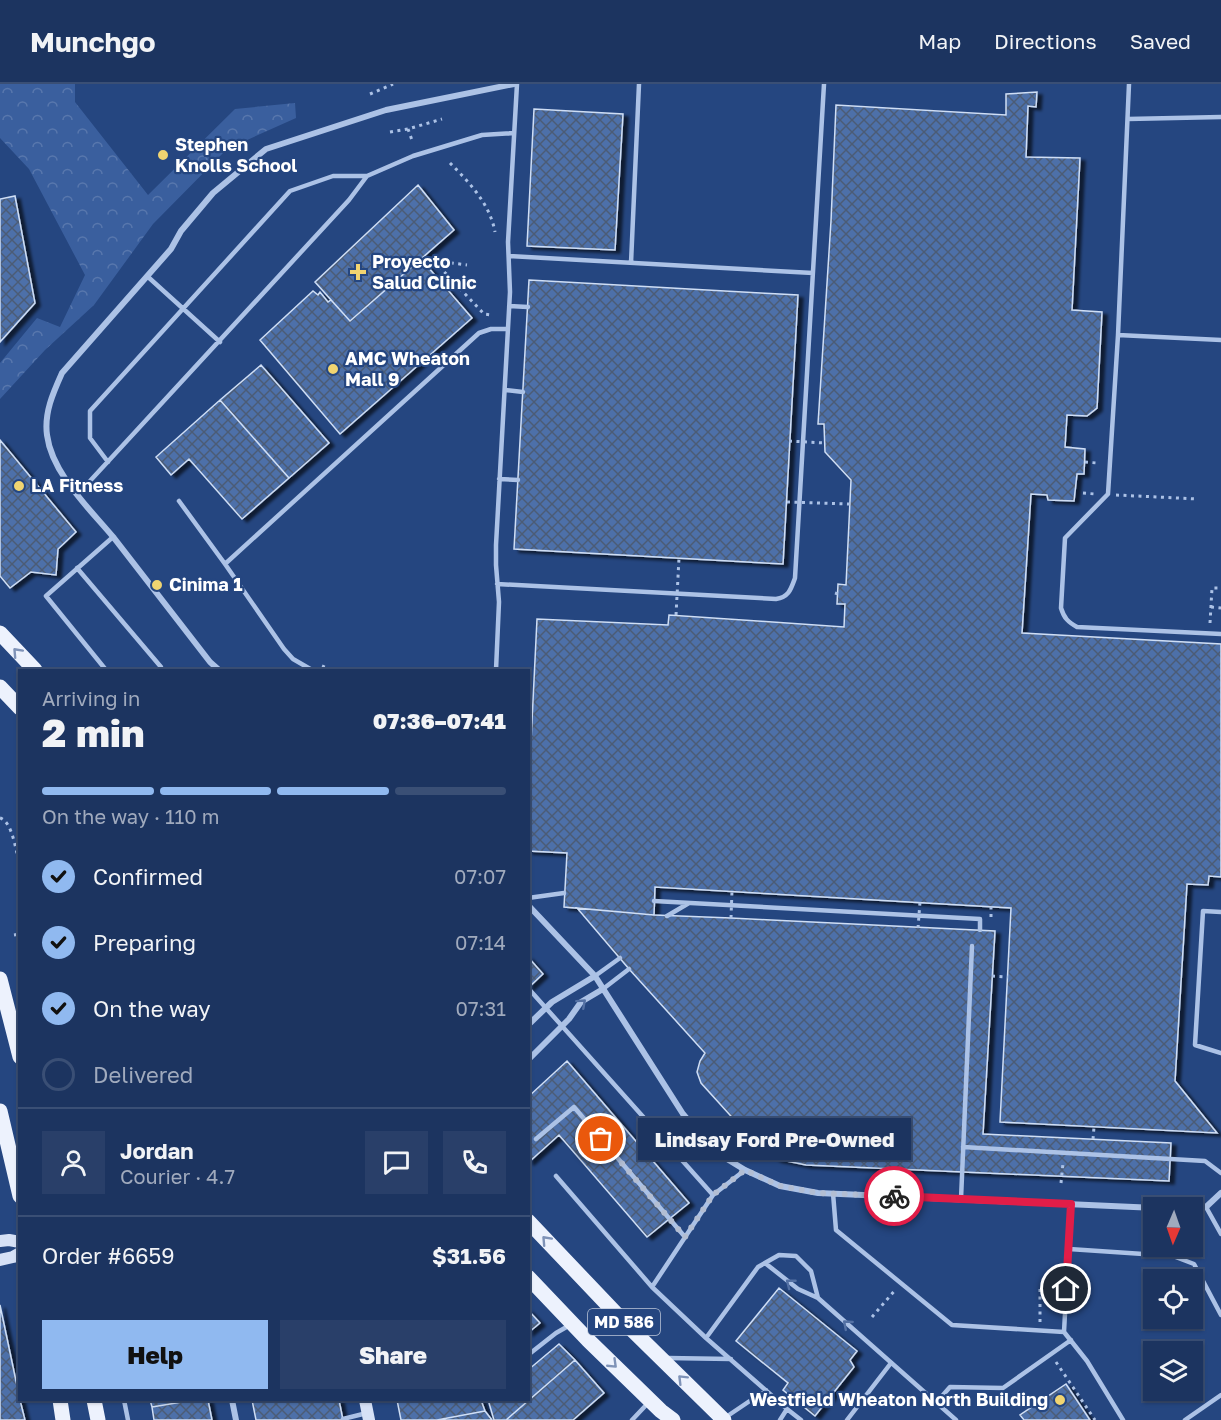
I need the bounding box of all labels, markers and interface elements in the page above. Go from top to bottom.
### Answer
text: Munchgo [30,25,156,58]
text: Map [918,28,961,54]
text: Directions [994,28,1097,54]
text: Saved [1130,28,1191,54]
place label: Stephen Knolls School [175,133,297,176]
marker: Stephen Knolls School [156,148,170,162]
place label: Proyecto Salud Clinic [372,250,477,293]
marker: Proyecto Salud Clinic [349,263,367,281]
place label: AMC Wheaton Mall 9 [345,347,470,390]
marker: AMC Wheaton Mall 9 [326,362,340,376]
place label: LA Fitness [31,474,123,496]
marker: LA Fitness [12,479,26,493]
place label: Cinima 1 [169,573,243,595]
marker: Cinima 1 [150,578,164,592]
one-way arrow [14,648,25,659]
text: Arriving in [42,686,140,710]
text: 07:36–07:41 [373,707,506,734]
text: 2 min [42,709,145,756]
text: On the way · 110 m [42,804,219,828]
icon: check [42,860,75,893]
text: Confirmed [93,863,203,890]
text: 07:07 [454,864,506,888]
icon: check [42,926,75,959]
text: Preparing [93,929,196,956]
text: 07:14 [455,930,506,954]
icon: check [42,992,75,1025]
text: On the way [93,995,211,1022]
text: 07:31 [456,996,506,1020]
one-way arrow [576,1000,587,1011]
text: Delivered [93,1061,193,1088]
pin [575,1113,626,1164]
callout: Lindsay Ford Pre-Owned [637,1118,910,1160]
icon: bag [584,1122,617,1155]
text: Lindsay Ford Pre-Owned [655,1127,894,1151]
button: person [42,1131,105,1194]
button: chat [365,1131,428,1194]
button: phone [443,1131,506,1194]
text: Jordan [120,1137,194,1164]
text: Courier · 4.7 [120,1164,235,1188]
courier [864,1166,924,1226]
icon: bike [878,1180,911,1213]
north arrow [1143,1197,1203,1257]
map controls [1143,1197,1203,1401]
one-way arrow [542,1236,553,1246]
text: Order #6659 [42,1242,175,1269]
text: $31.56 [432,1242,506,1269]
pin [1040,1263,1091,1314]
button: locate [1143,1269,1203,1329]
icon: home [1049,1272,1082,1305]
one-way arrow [786,1279,797,1290]
road number: MD 586 [588,1309,660,1335]
button: Help [42,1320,268,1389]
button: Share [280,1320,506,1389]
one-way arrow [843,1320,854,1331]
button: layers [1143,1341,1203,1401]
one-way arrow [607,1357,617,1368]
one-way arrow [678,1376,689,1387]
place label: Westfield Wheaton North Building [749,1388,1048,1410]
marker: Westfield Wheaton North Building [1053,1393,1067,1407]

